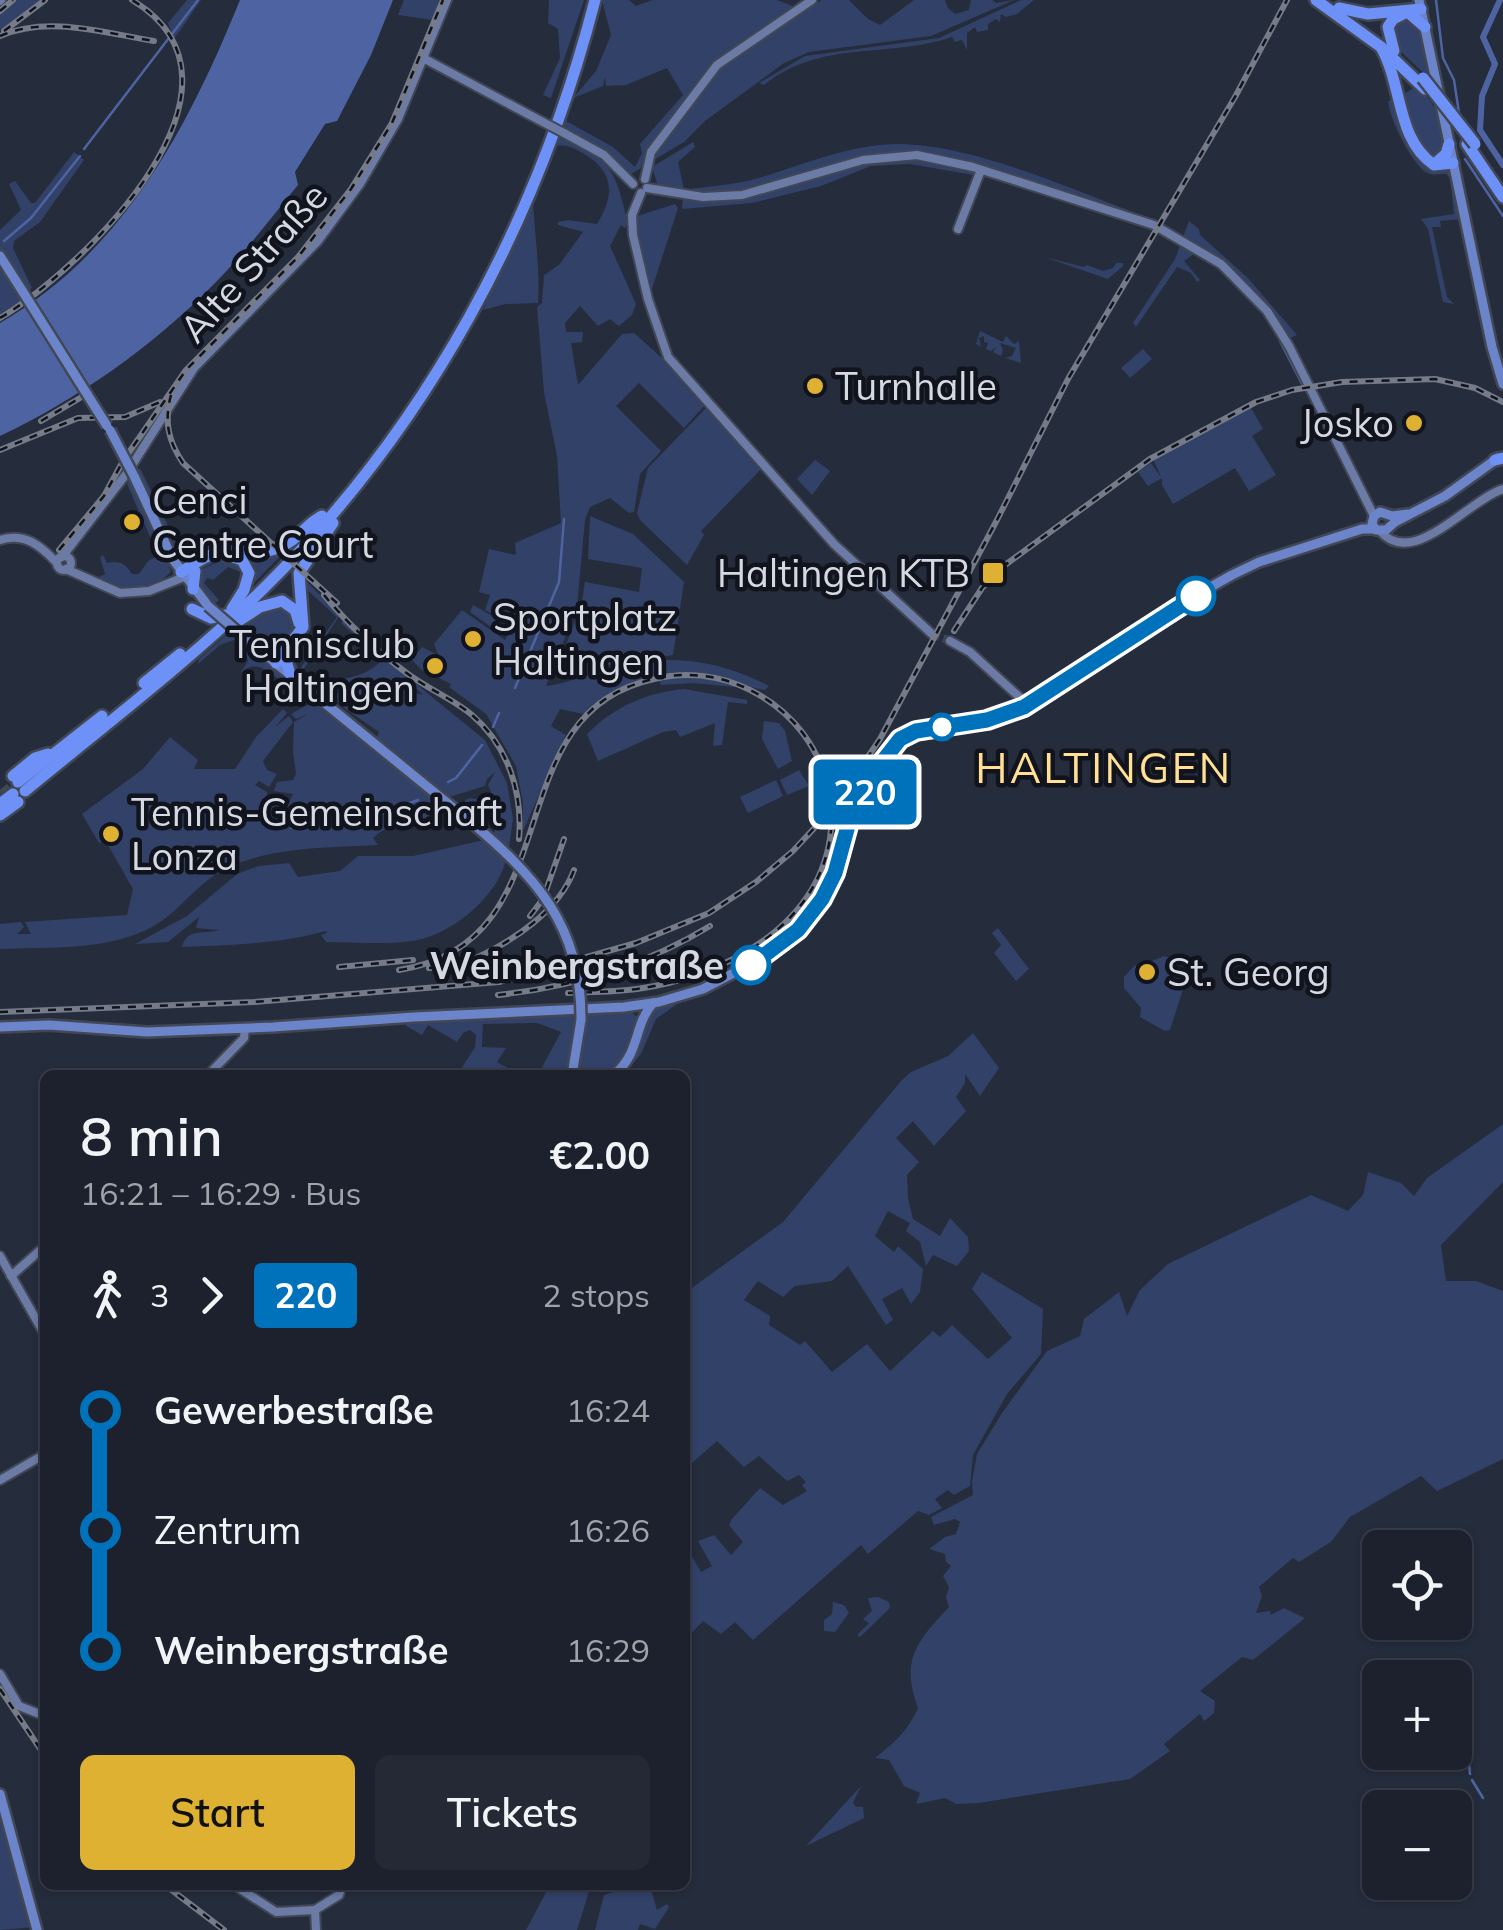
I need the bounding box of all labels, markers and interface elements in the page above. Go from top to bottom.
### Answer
street label: Alte Straße [169,172,337,352]
place label: Turnhalle [835,362,997,410]
marker: Turnhalle [804,375,826,397]
place label: Josko [1300,399,1394,447]
marker: Josko [1403,412,1425,434]
place label: Cenci Centre Court [152,476,373,568]
marker: Cenci Centre Court [121,511,143,533]
place label: Haltingen KTB [717,549,970,597]
marker: Haltingen KTB [980,560,1006,586]
unlabelled marker [1177,577,1215,615]
place label: Sportplatz Haltingen [493,593,677,685]
place label: Tennisclub Haltingen [229,620,415,712]
marker: Sportplatz Haltingen [462,628,484,650]
marker: Tennisclub Haltingen [424,655,446,677]
unlabelled marker [929,714,955,740]
district label: HALTINGEN [975,741,1233,794]
line badge: 220 [808,760,922,824]
text: 220 [833,770,897,814]
place label: Tennis-Gemeinschaft Lonza [131,788,502,880]
marker: Tennis-Gemeinschaft Lonza [100,823,122,845]
place label: Weinbergstraße [429,941,724,989]
marker: Weinbergstraße [732,946,770,984]
place label: St. Georg [1167,948,1330,996]
marker: St. Georg [1136,961,1158,983]
text: 8 min [80,1101,223,1170]
text: €2.00 [549,1131,650,1179]
text: 16:21 – 16:29 · Bus [80,1173,361,1213]
icon: walk [80,1268,135,1323]
icon: forward [184,1268,239,1323]
text: 220 [274,1273,337,1317]
text: 3 [150,1275,169,1315]
text: 2 stops [542,1275,650,1315]
text: Gewerbestraße [154,1386,434,1434]
text: 16:24 [566,1390,650,1430]
text: Zentrum [154,1506,301,1554]
text: 16:26 [566,1510,650,1550]
map controls [1362,1530,1472,1900]
button: locate [1362,1530,1472,1640]
text: Weinbergstraße [154,1626,449,1674]
text: 16:29 [566,1630,650,1670]
button: + [1362,1660,1472,1770]
button: Start [80,1755,355,1870]
button: Tickets [375,1755,650,1870]
button: − [1362,1790,1472,1900]

